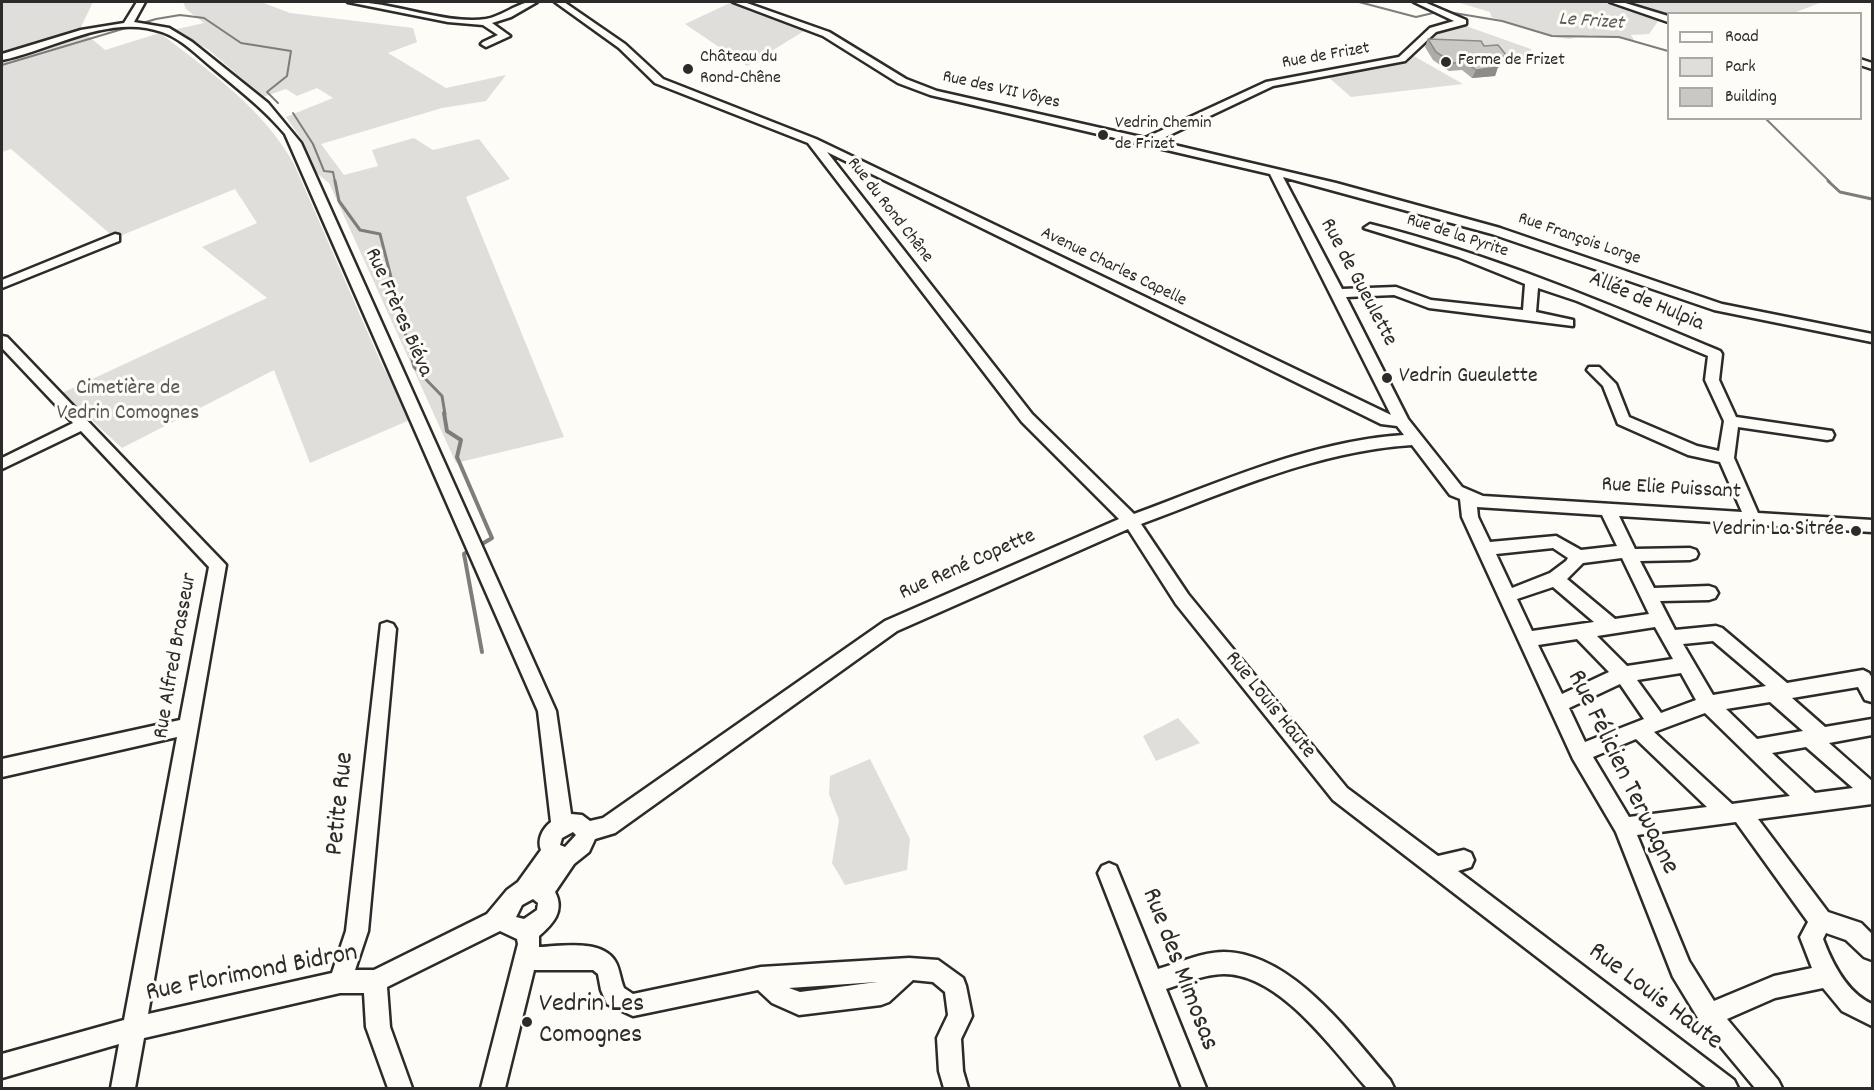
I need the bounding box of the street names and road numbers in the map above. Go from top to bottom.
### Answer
street label: Rue de Frizet [1281,39,1371,75]
street label: Rue des VII Vôyes [940,67,1062,115]
street label: Rue du Rond Chêne [841,154,937,268]
street label: Rue François Lorge [1515,209,1643,271]
street label: Rue de la Pyrite [1403,210,1511,264]
street label: Rue de Gueulette [1312,215,1402,351]
street label: Avenue Charles Capelle [1037,223,1189,313]
street label: Rue Frères Biéva [357,245,437,381]
street label: Allée de Hulpia [1585,267,1707,339]
street label: Rue Elie Puissant [1601,473,1741,507]
street label: Rue René Copette [896,524,1040,608]
street label: Rue Alfred Brasseur [149,571,205,741]
street label: Rue Louis Haute [1218,647,1320,765]
street label: Rue Félicien Terwagne [1558,666,1684,880]
street label: Petite Rue [320,751,364,857]
street label: Rue des Mimosas [1132,884,1224,1056]
street label: Rue Louis Haute [1580,937,1728,1059]
street label: Rue Florimond Bidron [143,939,361,1011]

